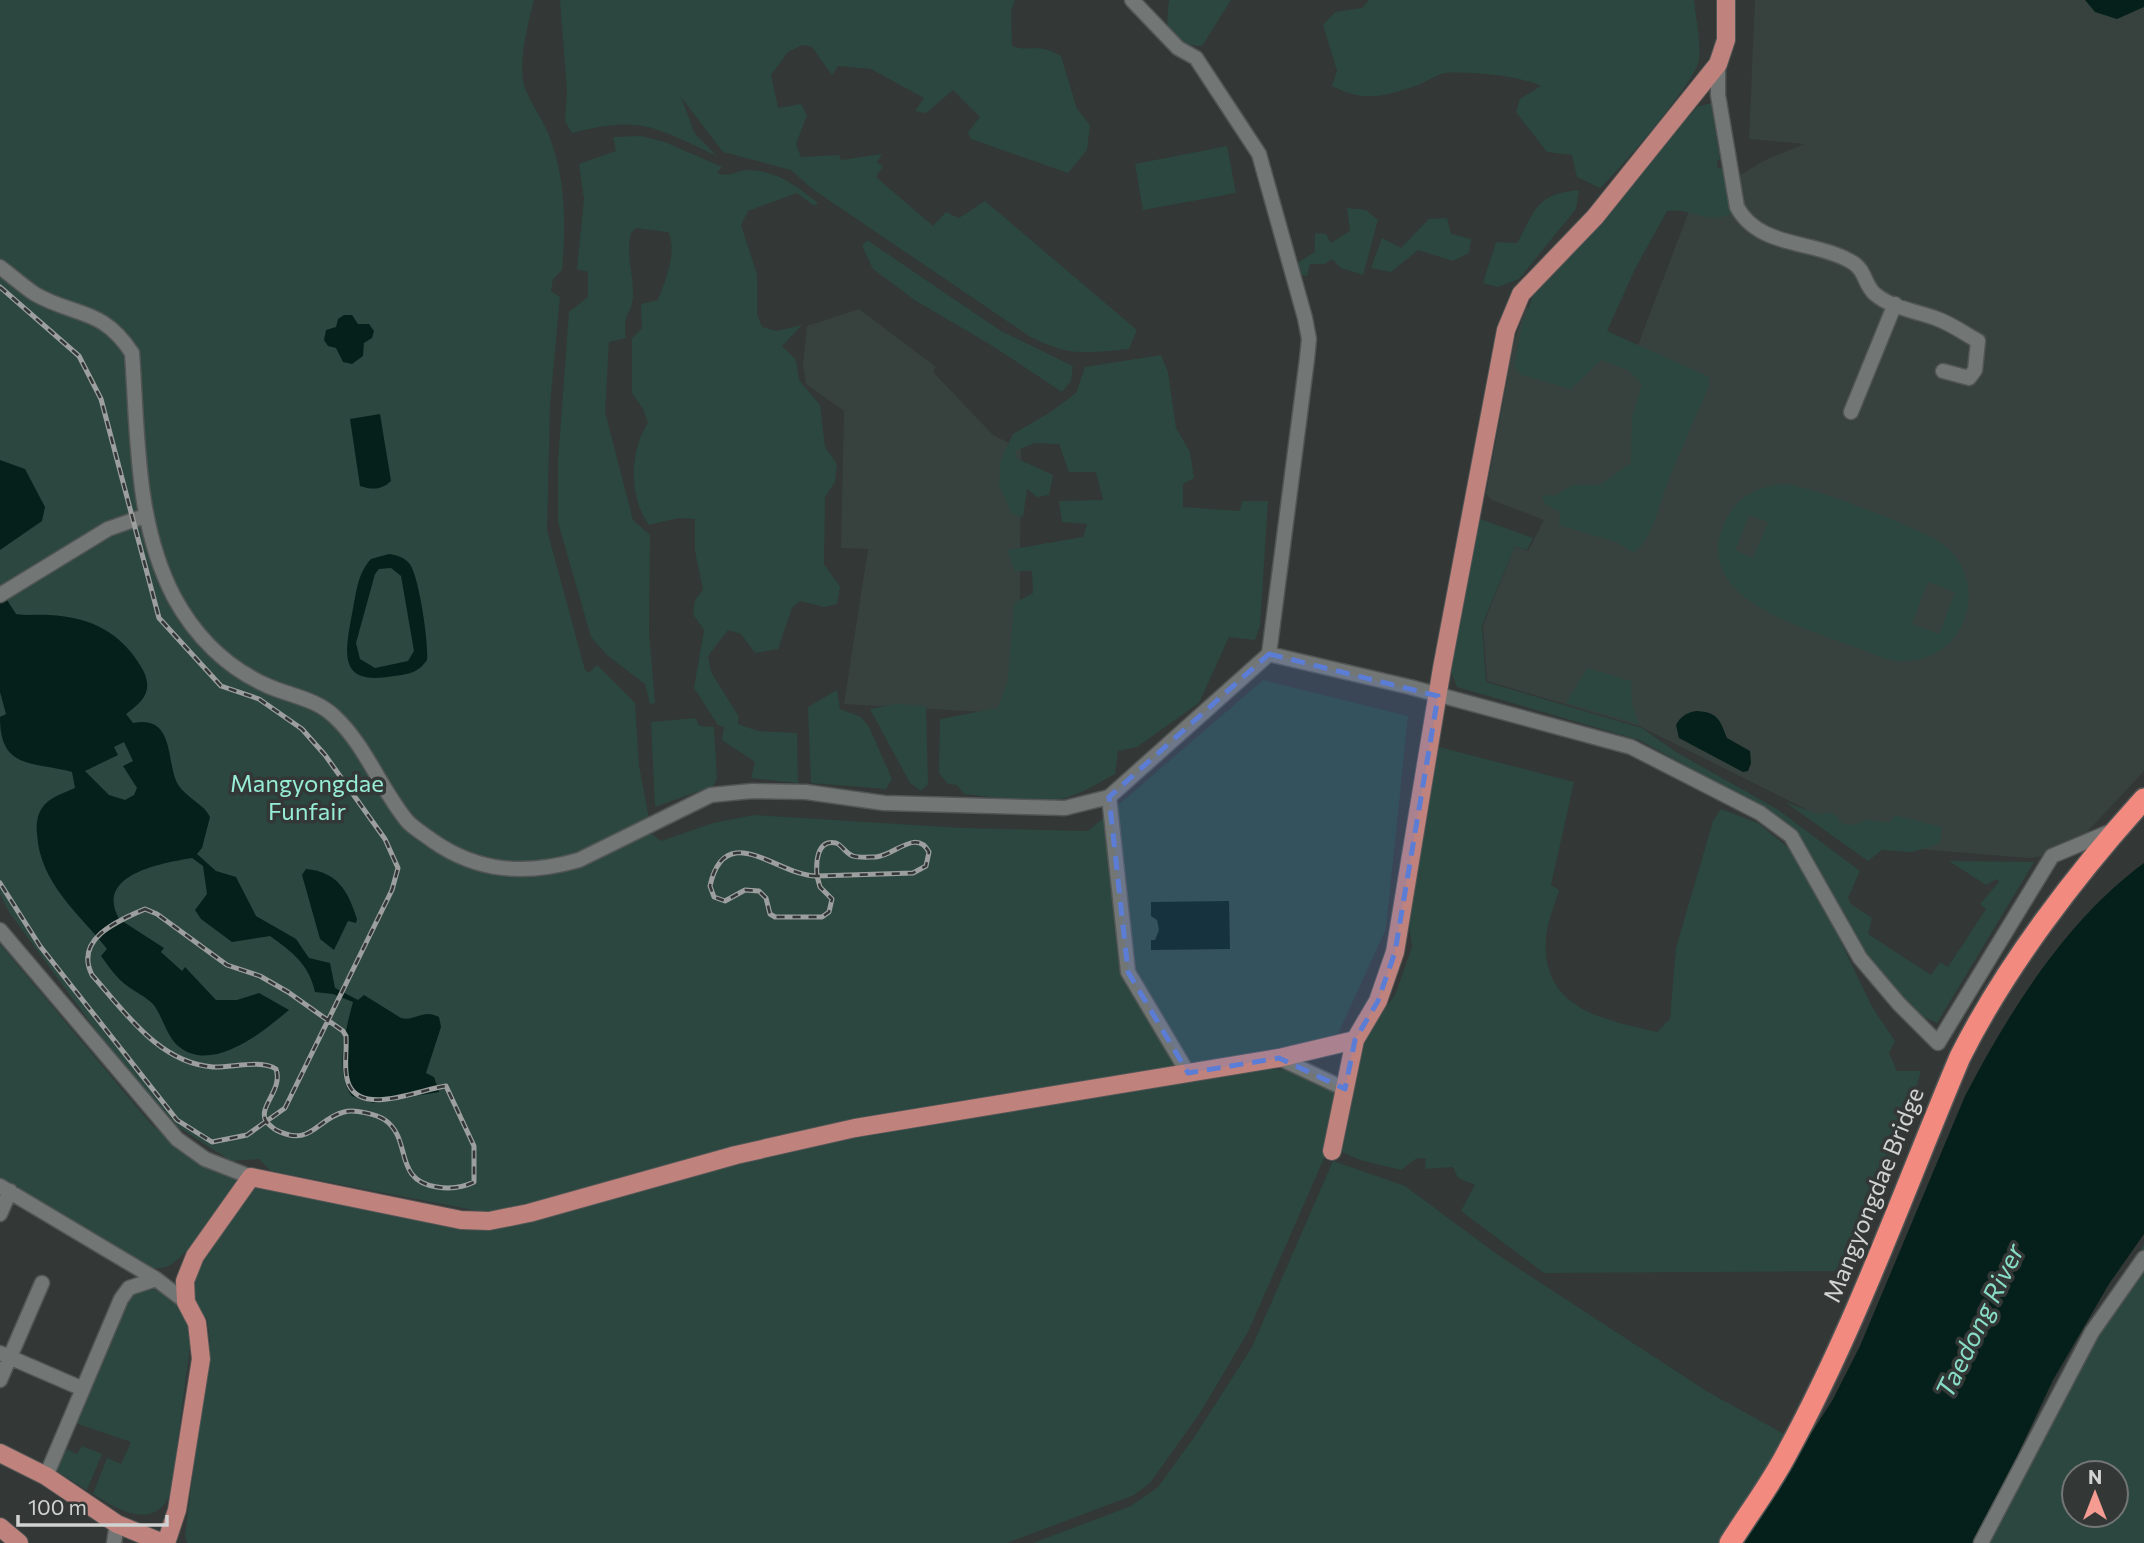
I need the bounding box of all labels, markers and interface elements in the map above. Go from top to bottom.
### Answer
park label: Mangyongdae Funfair [230,768,384,825]
street label: Mangyongdae Bridge [1816,1083,1929,1306]
water label: Taedong River [1928,1237,2030,1402]
north arrow [2060,1459,2130,1529]
text: N [2088,1465,2102,1488]
scale bar [18,1484,166,1528]
text: 100 m [28,1494,87,1519]

